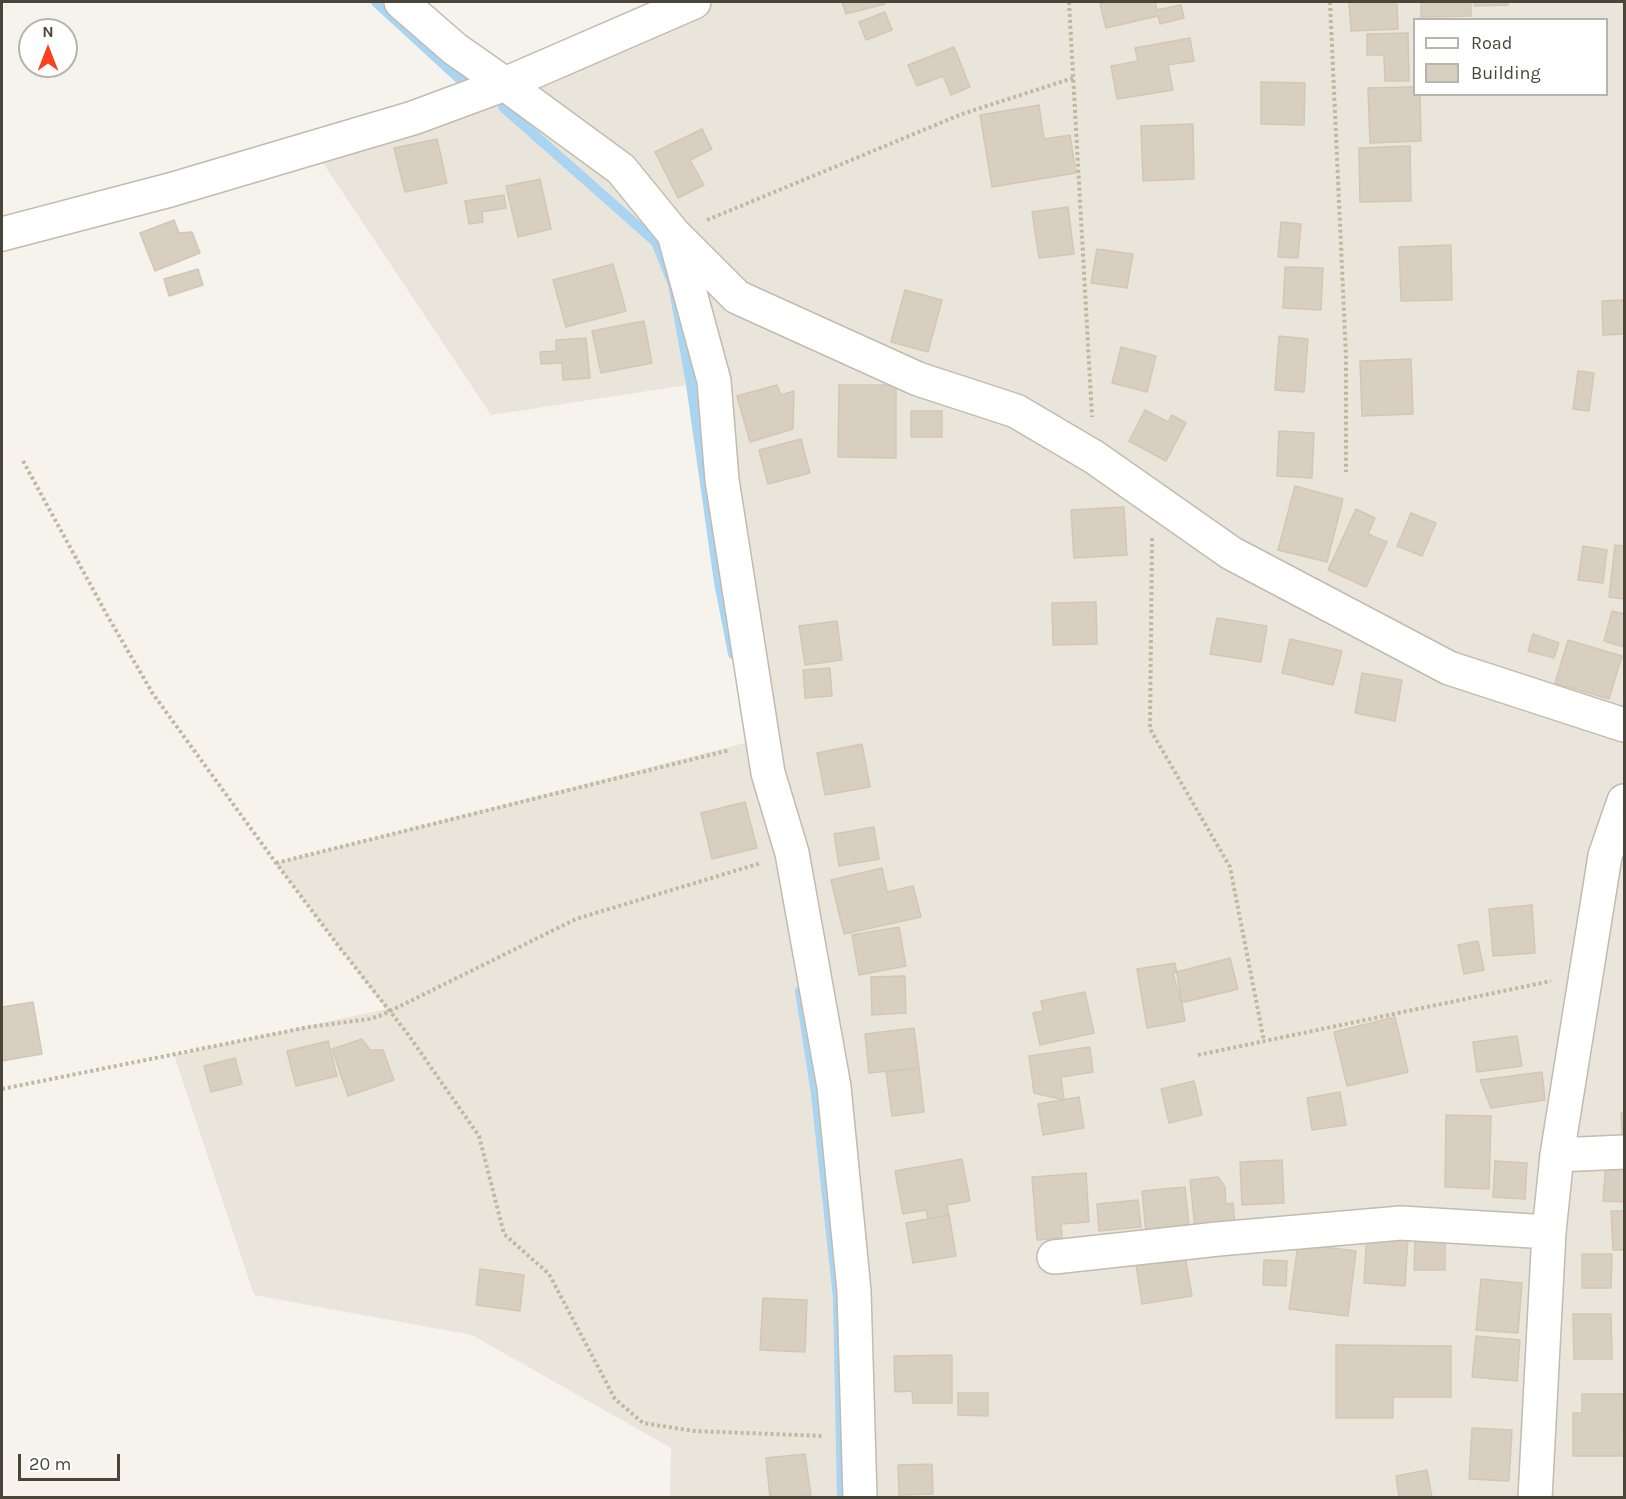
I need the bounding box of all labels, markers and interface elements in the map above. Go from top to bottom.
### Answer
north arrow [18,18,78,78]
legend [1413,18,1608,96]
text: N [42,22,54,41]
text: Road [1471,32,1512,54]
text: Building [1471,62,1541,84]
scale bar [21,1442,123,1480]
text: 20 m [29,1453,71,1475]

